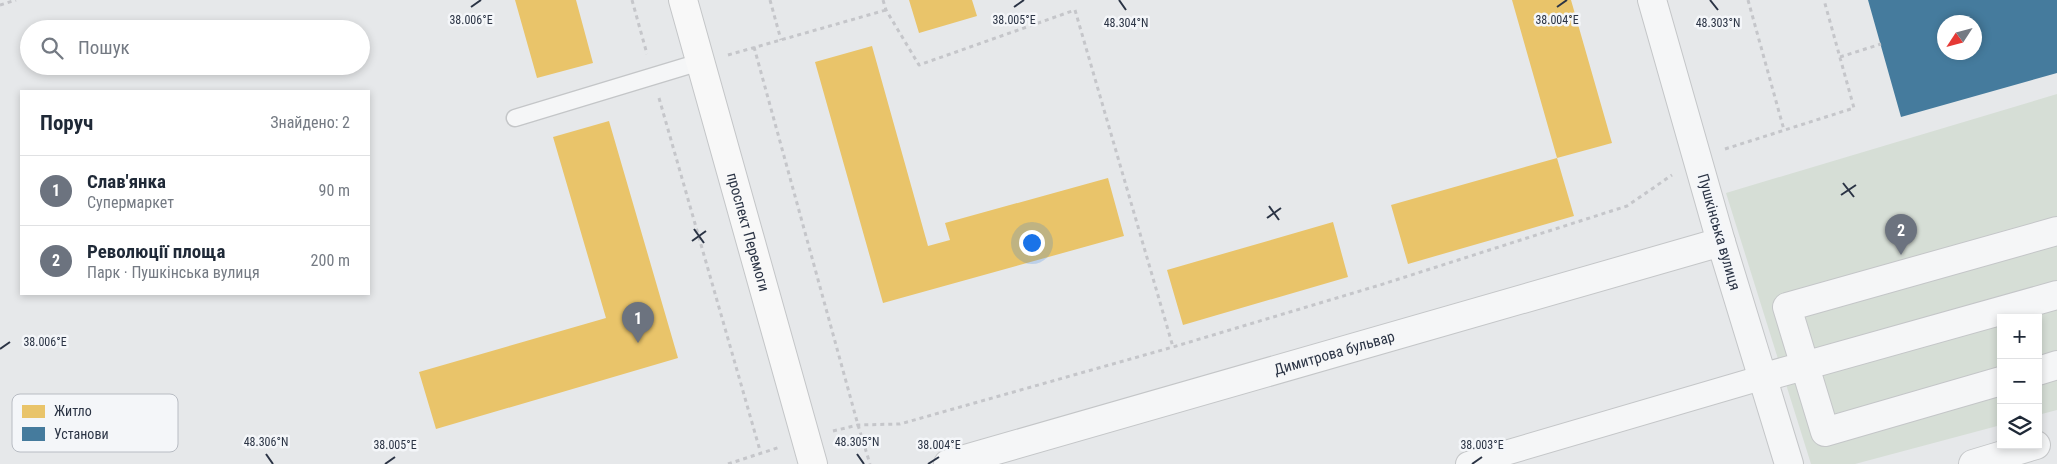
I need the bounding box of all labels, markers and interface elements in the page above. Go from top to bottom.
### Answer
text: 38.006°E [449,13,493,27]
text: 38.005°E [992,13,1036,27]
text: 38.004°E [1535,13,1579,27]
north arrow [1937,15,1982,60]
text: 48.304°N [1104,16,1148,30]
text: 48.303°N [1696,16,1740,30]
search box [20,20,370,75]
icon: search [38,34,66,62]
text: Пошук [78,36,130,59]
text: Поруч [40,111,93,135]
text: Знайдено: 2 [270,113,350,132]
text: Слав'янка [87,170,166,193]
street label: проспект Перемоги [723,171,773,293]
street label: Пушкінська вулиця [1694,172,1744,292]
text: 1 [52,181,60,200]
text: 90 m [318,181,350,200]
text: Супермаркет [87,193,174,212]
pin: 2 [1885,214,1917,255]
your location [1019,230,1045,256]
text: Революції площа [87,240,225,263]
text: 2 [52,251,60,270]
text: 200 m [311,251,350,270]
text: Парк · Пушкінська вулиця [87,263,260,282]
pin: 1 [622,302,654,343]
map controls [1997,314,2042,449]
button: + [1997,314,2042,359]
street label: Димитрова бульвар [1272,327,1397,379]
text: 38.006°E [23,335,67,349]
button: − [1997,359,2042,404]
legend [12,394,178,452]
text: Житло [54,403,92,419]
button: layers [1997,404,2042,449]
text: Установи [54,426,109,442]
text: 48.306°N [244,435,288,449]
text: 48.305°N [835,435,879,449]
text: 38.005°E [373,438,417,452]
text: 38.004°E [917,438,961,452]
text: 38.003°E [1460,438,1504,452]

